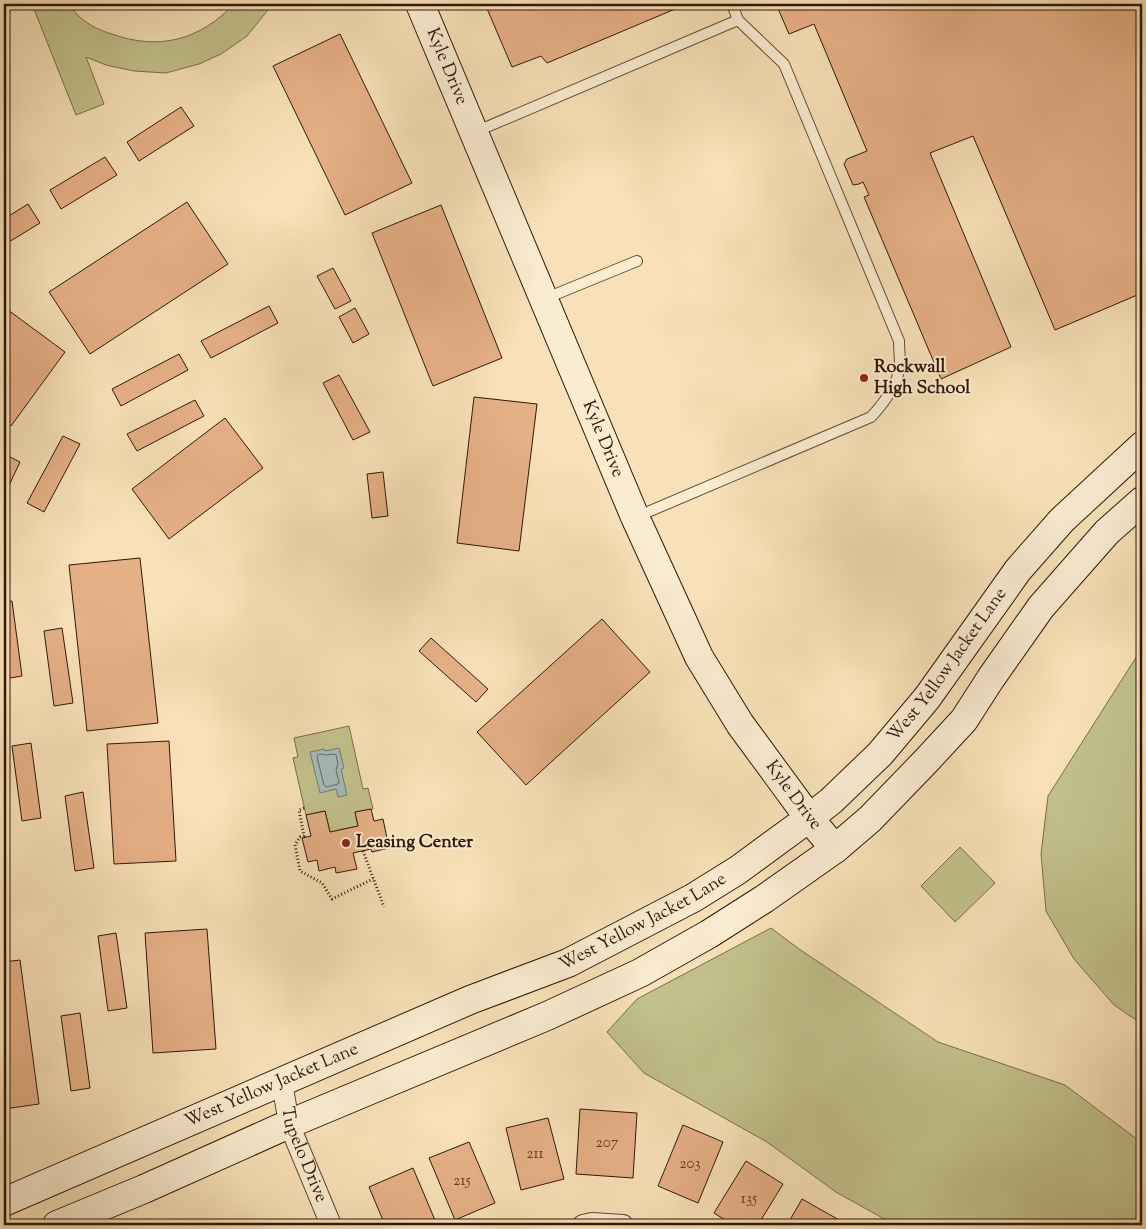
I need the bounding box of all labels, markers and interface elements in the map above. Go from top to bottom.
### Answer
street label: Kyle Drive [419,24,474,109]
place label: Rockwall High School [874,355,971,402]
marker: Rockwall High School [858,372,870,384]
street label: Kyle Drive [575,397,630,482]
street label: West Yellow Jacket Lane [882,583,1014,748]
street label: Kyle Drive [758,755,828,837]
place label: Leasing Center [356,830,473,856]
marker: Leasing Center [340,837,352,849]
street label: West Yellow Jacket Lane [555,867,732,978]
street label: West Yellow Jacket Lane [181,1037,363,1135]
street label: Tupelo Drive [273,1105,333,1207]
house number: 207 [596,1133,619,1154]
house number: 211 [526,1144,544,1165]
house number: 203 [679,1154,701,1175]
house number: 215 [453,1171,471,1192]
house number: 135 [741,1189,757,1210]

